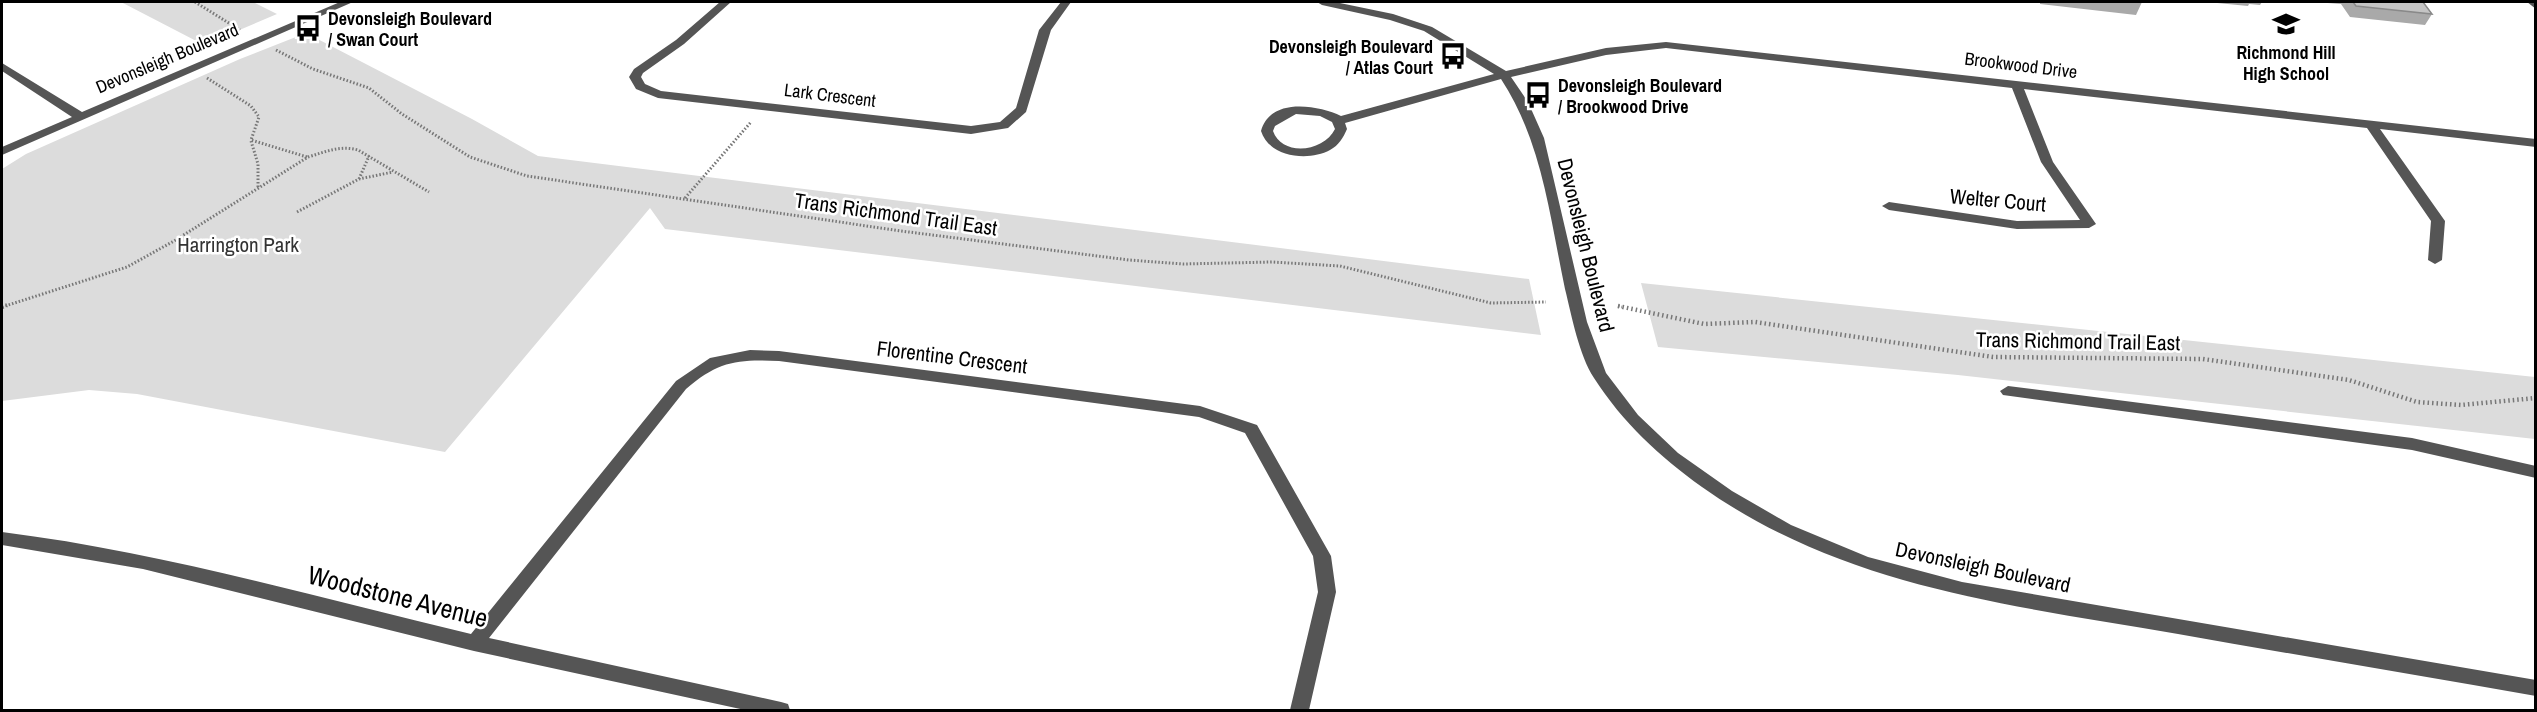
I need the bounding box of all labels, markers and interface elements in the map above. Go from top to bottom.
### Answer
place label: Devonsleigh Boulevard / Swan Court [328,6,492,52]
school or university icon: Richmond Hill High School [2271,9,2301,39]
bus stop icon: Devonsleigh Boulevard / Swan Court [293,13,323,43]
street label: Devonsleigh Boulevard [92,17,242,99]
place label: Devonsleigh Boulevard / Atlas Court [1269,34,1433,80]
place label: Richmond Hill High School [2236,40,2336,86]
bus stop icon: Devonsleigh Boulevard / Atlas Court [1438,41,1468,71]
street label: Brookwood Drive [1963,46,2079,84]
place label: Devonsleigh Boulevard / Brookwood Drive [1558,73,1722,119]
street label: Lark Crescent [783,77,877,113]
bus stop icon: Devonsleigh Boulevard / Brookwood Drive [1523,80,1553,110]
street label: Devonsleigh Boulevard [1550,155,1622,335]
street label: Welter Court [1949,181,2047,219]
street label: Trans Richmond Trail East [793,185,999,243]
park label: Harrington Park [177,230,299,259]
street label: Trans Richmond Trail East [1976,325,2181,357]
street label: Florentine Crescent [875,333,1029,381]
street label: Devonsleigh Boulevard [1893,534,2073,600]
street label: Woodstone Avenue [304,557,492,635]

